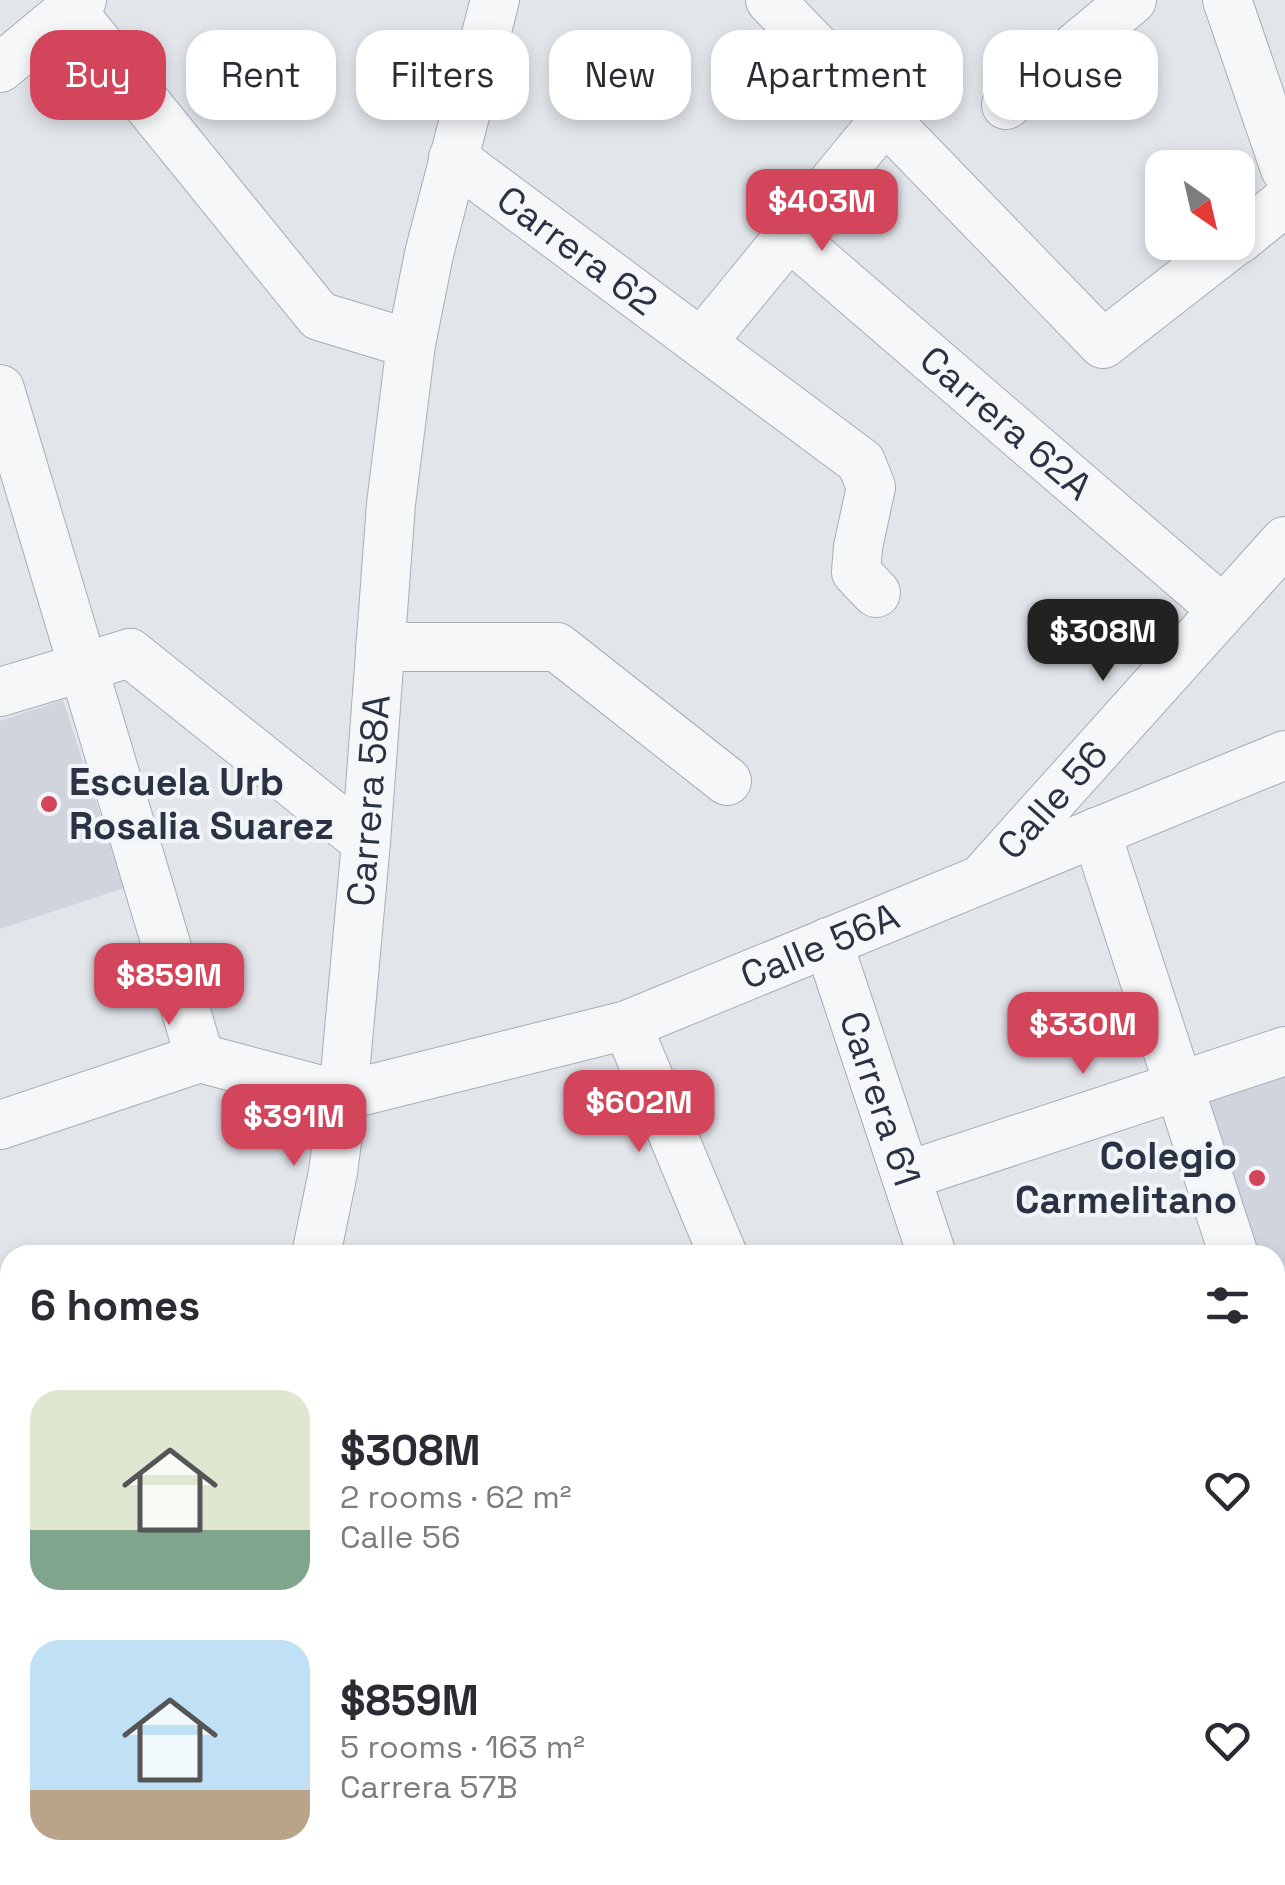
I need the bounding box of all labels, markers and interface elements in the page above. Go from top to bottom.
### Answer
chip: Buy [30,30,166,120]
chip: Rent [186,30,336,120]
chip: Filters [356,30,529,120]
chip: New [549,30,691,120]
chip: Apartment [711,30,963,120]
chip: House [983,30,1158,120]
north arrow [1145,150,1255,260]
map controls [1145,150,1255,260]
pin: $403M [752,169,892,254]
street label: Carrera 62 [488,175,667,326]
text: $403M [768,181,876,221]
street label: Carrera 62A [910,336,1102,510]
pin: $308M [1033,599,1173,684]
text: $308M [1049,611,1157,651]
street label: Carrera 58A [336,693,401,909]
street label: Calle 56 [987,731,1118,869]
place label: Escuela Urb Rosalia Suarez [69,758,334,850]
marker: Escuela Urb Rosalia Suarez [38,793,60,815]
street label: Calle 56A [733,892,906,1000]
pin: $859M [99,943,239,1028]
text: $859M [116,955,222,995]
pin: $330M [1013,992,1153,1077]
text: $330M [1029,1004,1137,1044]
street label: Carrera 61 [829,1005,931,1192]
pin: $602M [569,1070,709,1155]
text: $602M [585,1082,693,1122]
pin: $391M [224,1084,364,1169]
text: $391M [243,1096,345,1136]
place label: Colegio Carmelitano [1015,1132,1237,1224]
marker: Colegio Carmelitano [1246,1167,1268,1189]
icon: filters [1200,1278,1255,1333]
text: 6 homes [30,1279,200,1332]
text: $308M [340,1424,480,1477]
icon: home [110,1430,230,1550]
icon: heart [1200,1463,1255,1518]
text: 2 rooms · 62 m² [340,1477,572,1517]
text: Calle 56 [340,1517,461,1557]
text: $859M [340,1674,479,1727]
icon: home [110,1680,230,1800]
icon: heart [1200,1713,1255,1768]
text: 5 rooms · 163 m² [340,1727,585,1767]
text: Carrera 57B [340,1767,518,1807]

